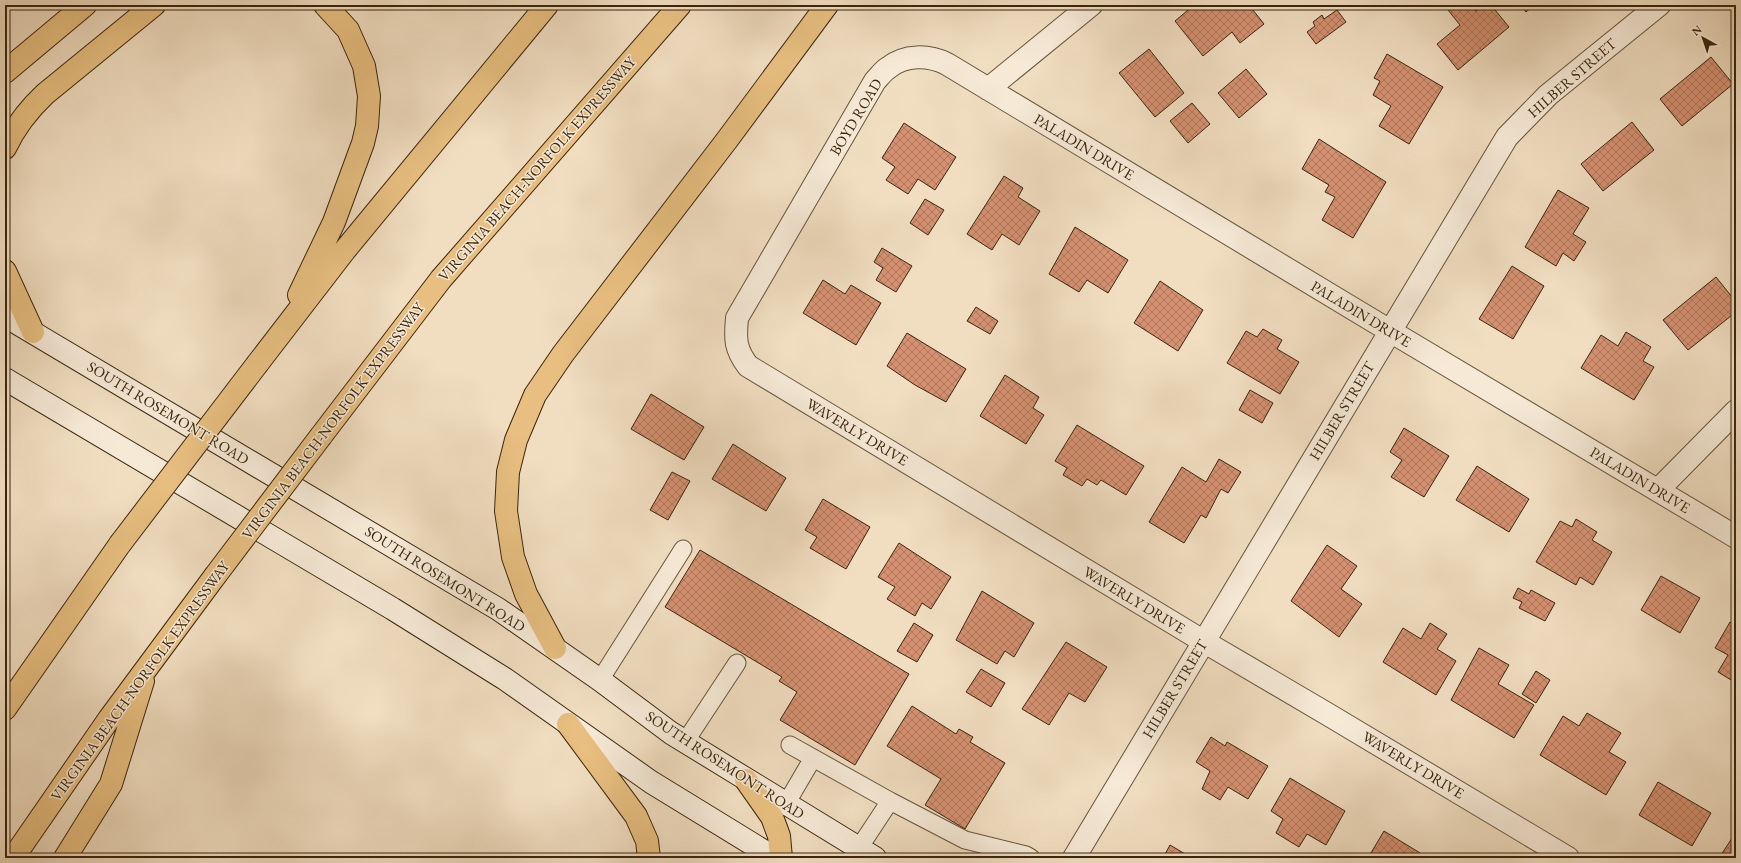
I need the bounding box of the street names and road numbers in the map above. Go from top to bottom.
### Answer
street label: HILBER STREET [1523,33,1621,121]
street label: VIRGINIA BEACH-NORFOLK EXPRESSWAY [434,51,640,285]
street label: BOYD ROAD [825,75,886,159]
street label: PALADIN DRIVE [1031,109,1138,184]
street label: PALADIN DRIVE [1308,276,1415,351]
street label: VIRGINIA BEACH-NORFOLK EXPRESSWAY [237,297,429,543]
street label: SOUTH ROSEMONT ROAD [84,357,253,468]
street label: HILBER STREET [1305,357,1379,463]
street label: WAVERLY DRIVE [803,394,912,470]
street label: PALADIN DRIVE [1587,442,1694,517]
street label: SOUTH ROSEMONT ROAD [362,521,529,636]
street label: VIRGINIA BEACH-NORFOLK EXPRESSWAY [46,556,234,804]
street label: WAVERLY DRIVE [1080,562,1189,638]
street label: HILBER STREET [1138,635,1212,741]
street label: SOUTH ROSEMONT ROAD [642,706,808,823]
street label: WAVERLY DRIVE [1359,727,1468,803]

